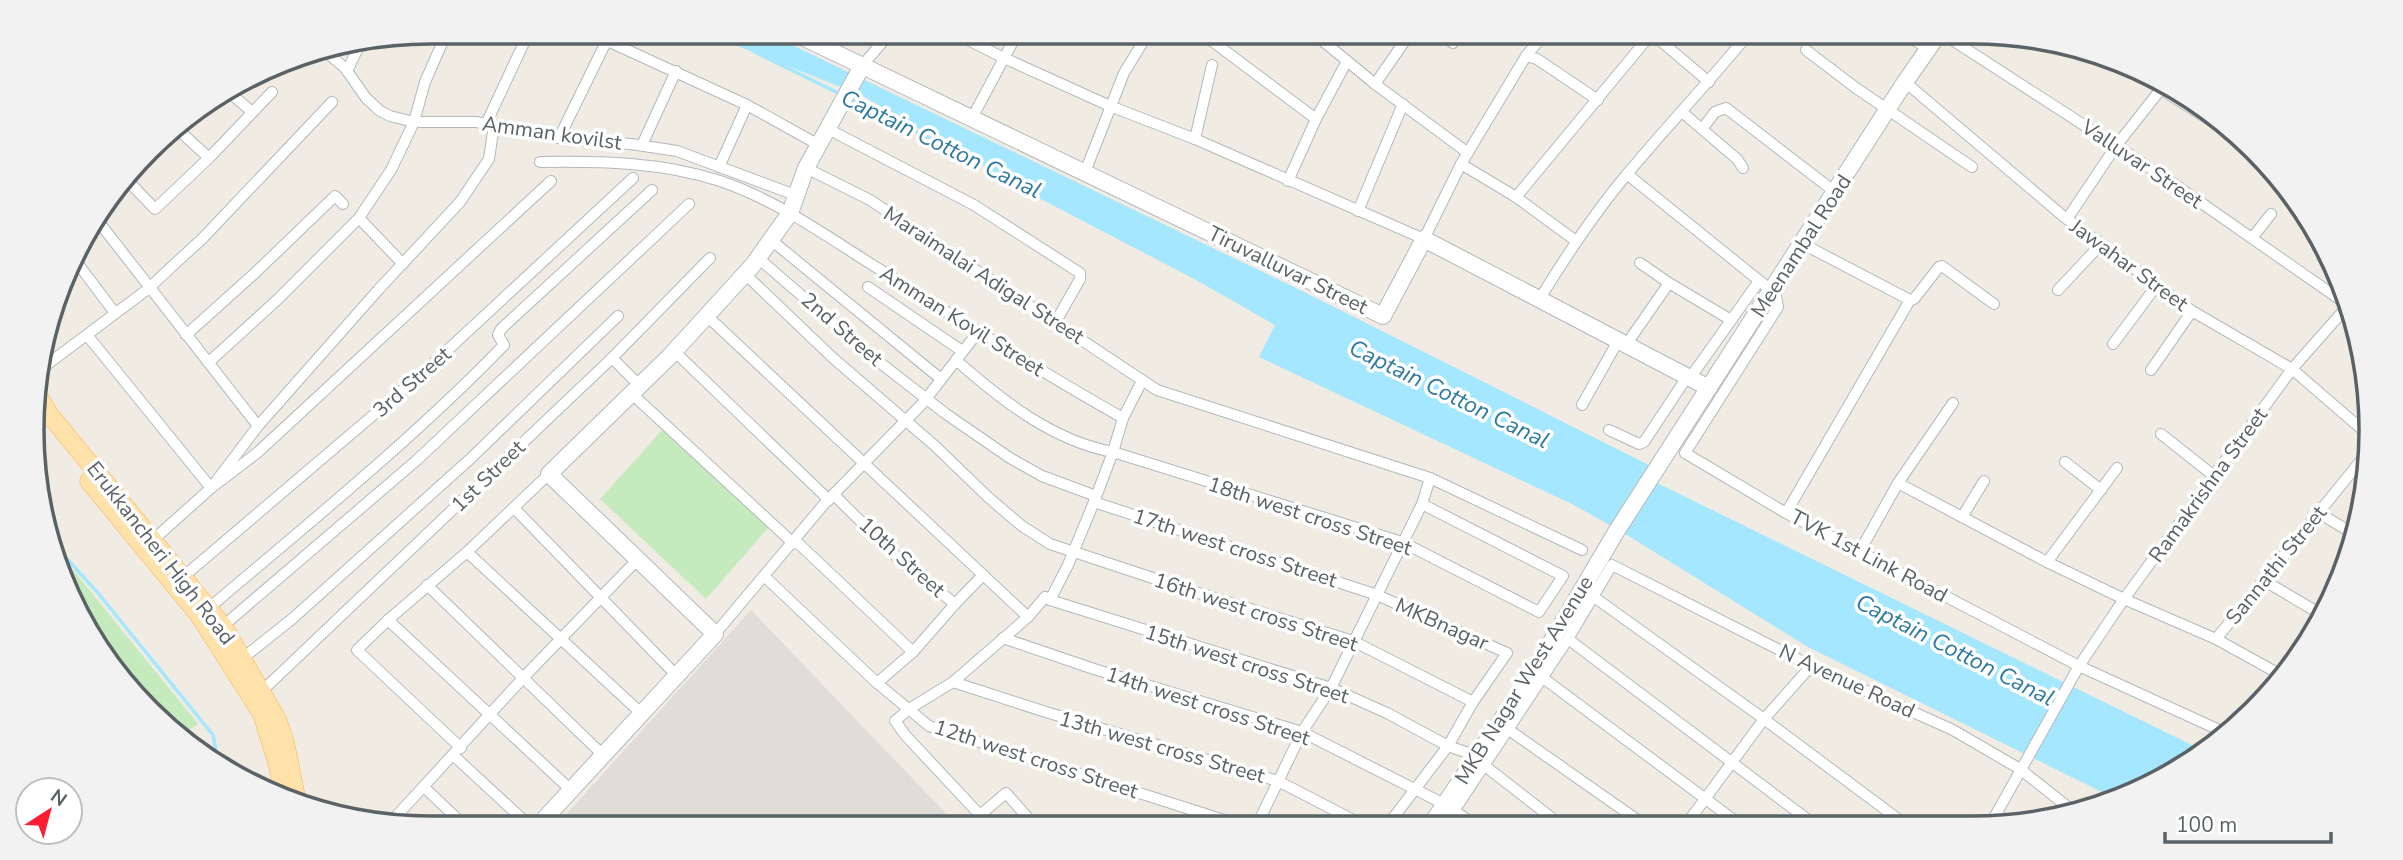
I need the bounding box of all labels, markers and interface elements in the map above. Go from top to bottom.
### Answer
water label: Captain Cotton Canal [836,82,1046,206]
street label: Amman kovilst [480,109,624,157]
street label: Valluvar Street [2075,113,2209,215]
street label: Meenambal Road [1744,169,1858,323]
street label: Maraimalai Adigal Street [878,200,1090,351]
street label: Jawahar Street [2063,212,2194,318]
street label: Tiruvalluvar Street [1203,219,1373,321]
street label: Amman Kovil Street [875,259,1050,383]
street label: 2nd Street [795,286,889,373]
water label: Captain Cotton Canal [1344,332,1554,456]
street label: 3rd Street [367,340,457,424]
street label: Ramakrishna Street [2142,401,2274,568]
street label: 1st Street [445,433,532,518]
street label: Erukkancheri High Road [81,456,241,650]
street label: 18th west cross Street [1204,470,1416,562]
street label: Sannathi Street [2219,499,2333,630]
street label: 17th west cross Street [1129,502,1341,594]
street label: TVK 1st Link Road [1786,503,1952,609]
street label: 10th Street [853,511,952,604]
street label: 16th west cross Street [1150,566,1362,658]
street label: MKB Nagar West Avenue [1448,570,1600,790]
water label: Captain Cotton Canal [1850,586,2060,714]
street label: MKBnagar [1391,591,1493,657]
street label: 15th west cross Street [1141,618,1353,710]
street label: N Avenue Road [1775,637,1919,725]
street label: 14th west cross Street [1102,660,1314,752]
street label: 13th west cross Street [1056,704,1269,790]
street label: 12th west cross Street [930,713,1142,805]
north arrow [14,776,84,846]
text: N [45,783,72,813]
scale bar [2165,800,2331,844]
text: 100 m [2176,811,2237,839]

